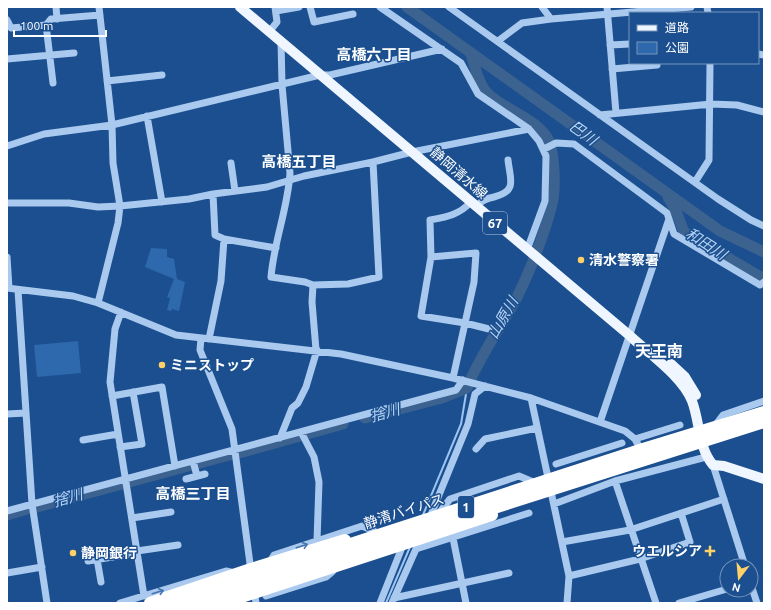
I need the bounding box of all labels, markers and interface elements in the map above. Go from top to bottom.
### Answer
scale bar [14,12,106,38]
legend [629,12,759,64]
text: 100 m [20,19,53,32]
text: 道路 [665,21,689,34]
text: 公園 [665,41,689,54]
district label: 高橋六丁目 [336,46,412,63]
water label: 巴川 [566,117,602,149]
street label: 静岡清水線 [427,144,491,202]
district label: 高橋五丁目 [261,153,337,170]
road number: 67 [483,212,507,234]
water label: 和田川 [683,224,731,264]
place label: 清水警察署 [589,252,659,268]
marker: 清水警察署 [576,255,586,265]
water label: 山原川 [484,292,522,341]
district label: 天王南 [635,342,683,360]
place label: ミニストップ [170,357,254,373]
marker: ミニストップ [157,360,167,370]
water label: 捨川 [368,400,403,425]
water label: 捨川 [51,485,86,510]
district label: 高橋三丁目 [155,485,231,502]
street label: 静清バイパス [362,490,446,532]
road number: 1 [458,496,474,518]
one-way arrow [296,542,309,549]
place label: ウエルシア [632,543,702,559]
place label: 静岡銀行 [81,545,137,561]
marker: ウエルシア [705,546,715,556]
marker: 静岡銀行 [68,548,78,558]
north arrow [719,558,759,598]
text: N [731,581,742,595]
one-way arrow [151,588,164,595]

